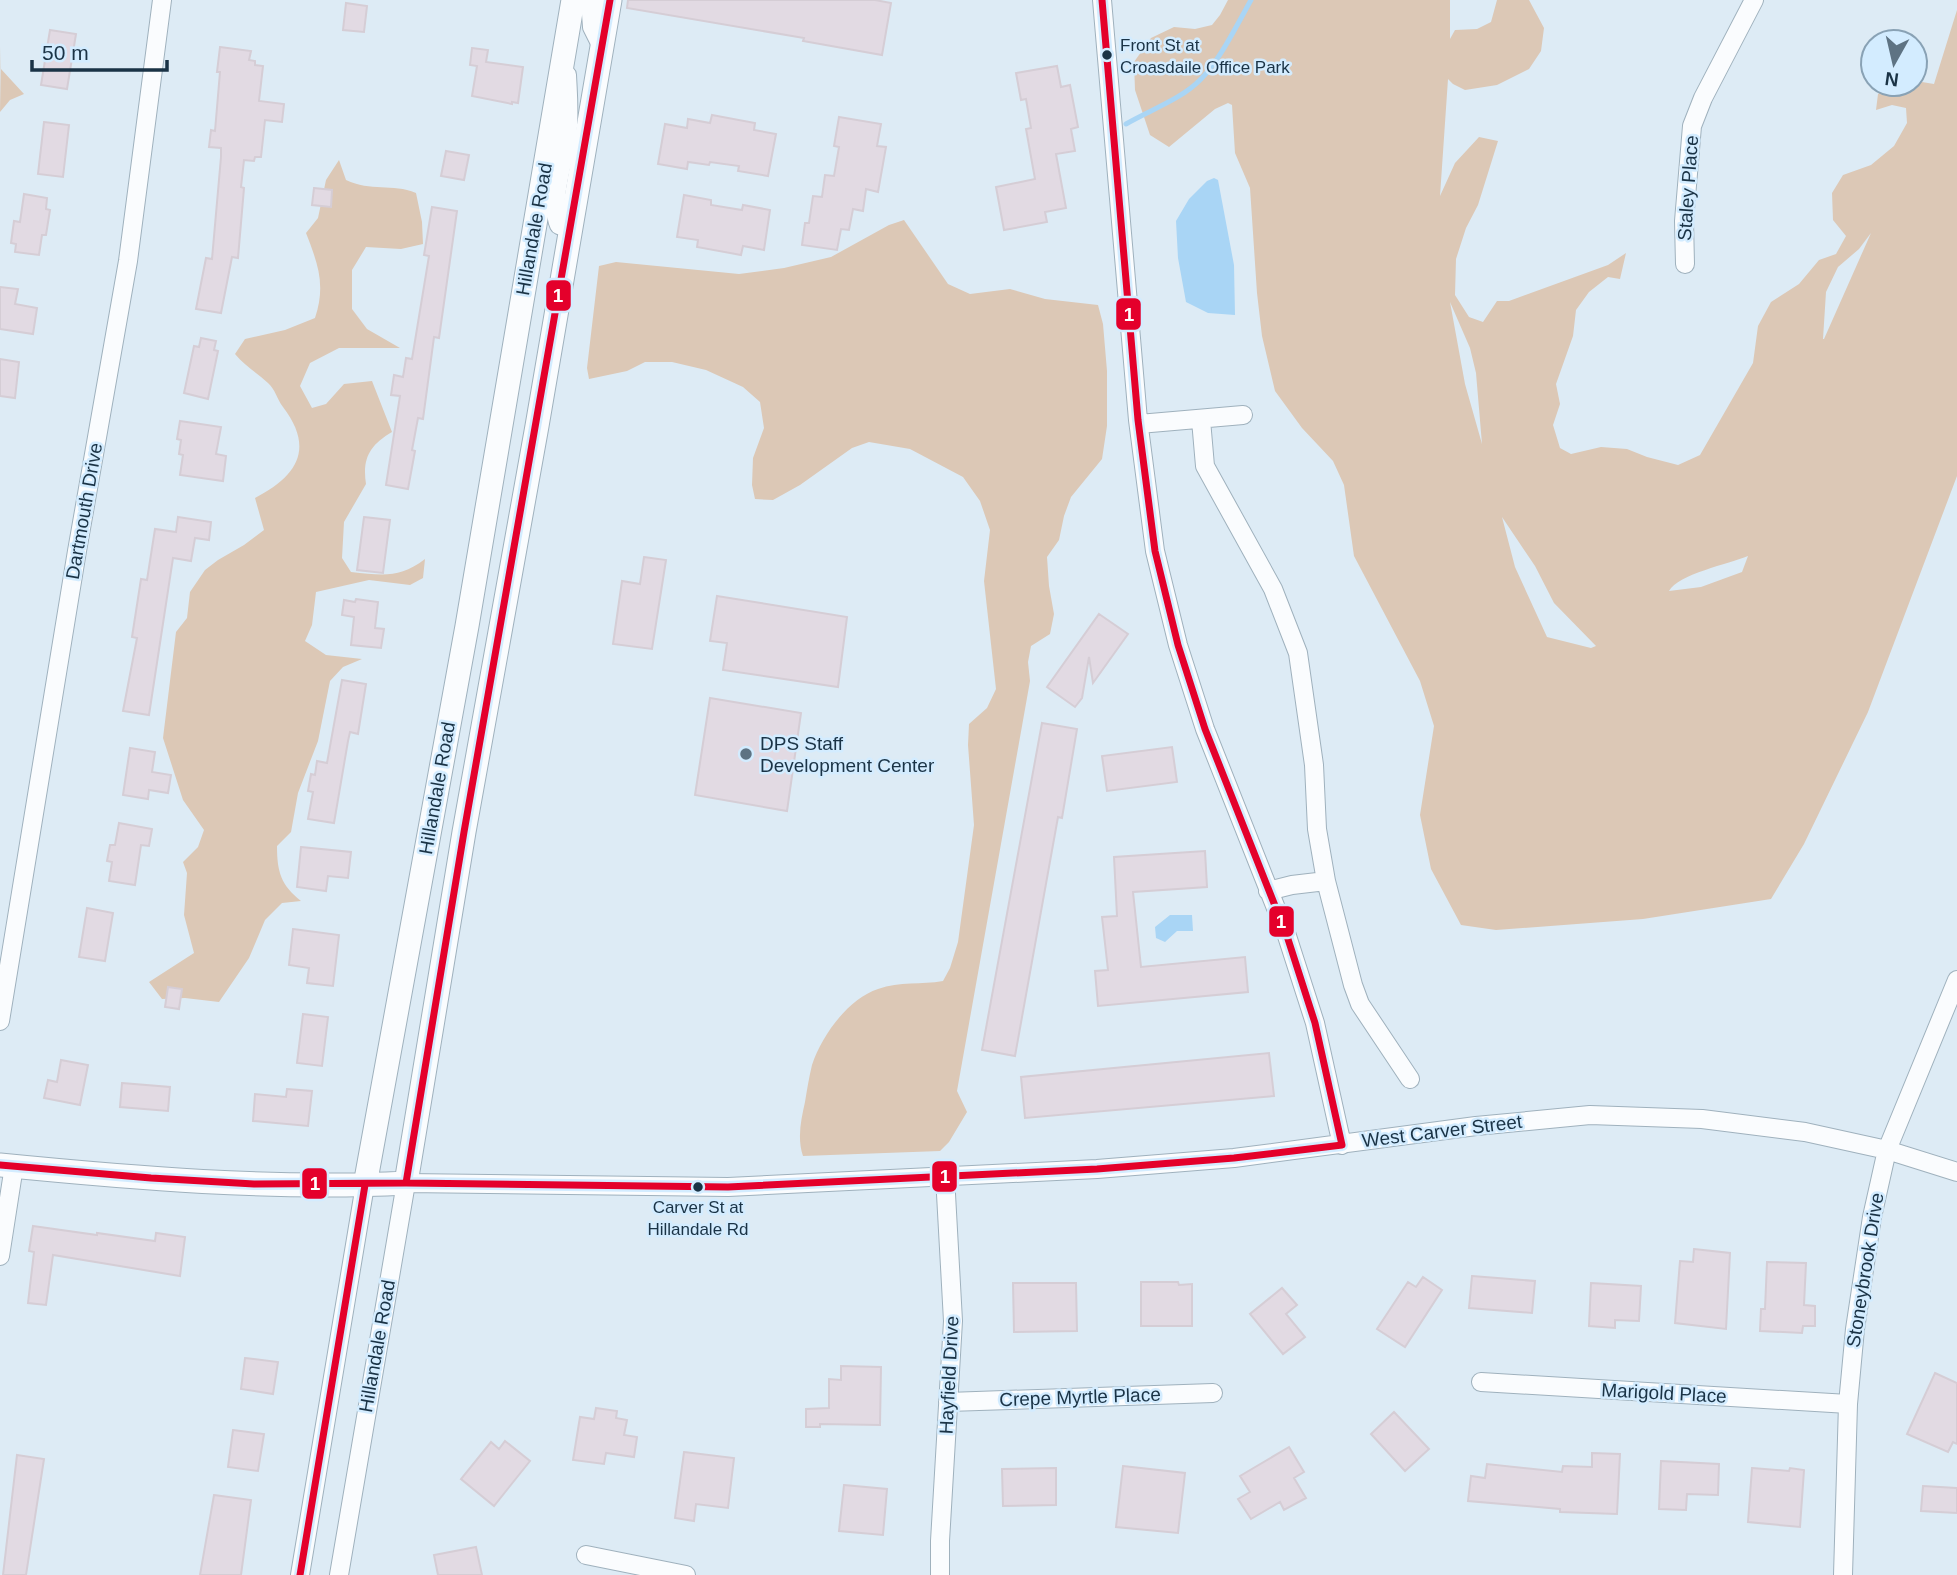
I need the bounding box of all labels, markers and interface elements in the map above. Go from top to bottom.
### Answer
scale bar [32,28,166,72]
north arrow [1859,28,1929,98]
place label: Front St at Croasdaile Office Park [1120,36,1290,77]
text: 50 m [42,41,89,64]
marker: Front St at Croasdaile Office Park [1100,48,1114,62]
text: N [1883,68,1900,91]
street label: Staley Place [1674,135,1702,241]
street label: Hillandale Road [512,161,556,297]
line badge: 1 [545,279,572,312]
text: 1 [553,285,564,306]
line badge: 1 [1115,297,1142,331]
text: 1 [1124,304,1135,325]
street label: Dartmouth Drive [62,441,106,581]
street label: Hillandale Road [415,720,459,856]
place label: DPS Staff Development Center [760,733,935,776]
marker: DPS Staff Development Center [738,746,754,762]
line badge: 1 [1268,905,1295,938]
text: 1 [1276,911,1287,932]
street label: West Carver Street [1361,1111,1524,1151]
line badge: 1 [931,1160,958,1193]
text: 1 [940,1166,951,1187]
line badge: 1 [301,1167,328,1200]
text: 1 [310,1173,321,1194]
marker: Carver St at Hillandale Rd [691,1180,705,1194]
street label: Stoneybrook Drive [1842,1191,1888,1349]
place label: Carver St at Hillandale Rd [647,1198,749,1239]
street label: Hillandale Road [355,1278,399,1414]
street label: Hayfield Drive [935,1315,963,1435]
street label: Marigold Place [1601,1379,1727,1407]
street label: Crepe Myrtle Place [999,1384,1161,1410]

